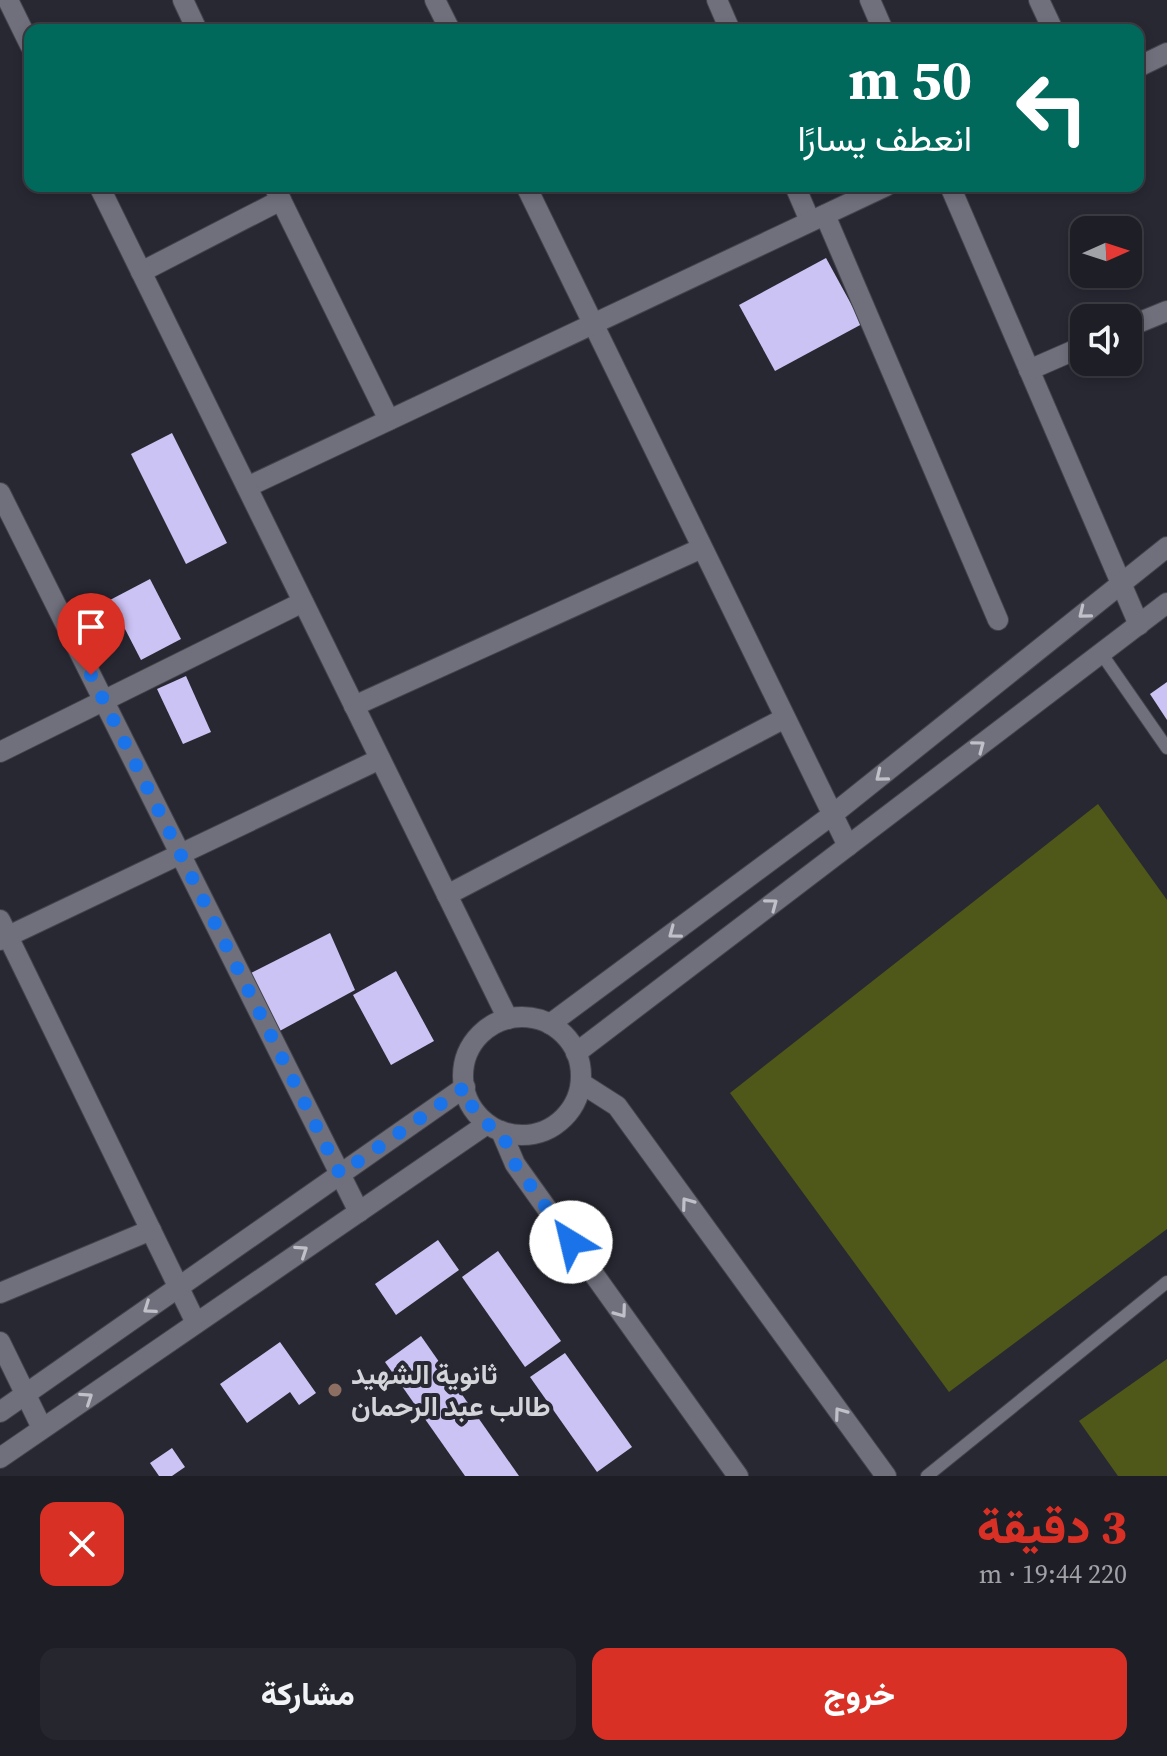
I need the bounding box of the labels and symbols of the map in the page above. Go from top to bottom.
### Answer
north arrow [1070,216,1142,288]
pin [57,593,125,675]
one-way arrow [1078,604,1093,618]
one-way arrow [970,742,985,756]
one-way arrow [876,766,890,781]
one-way arrow [763,900,778,914]
one-way arrow [668,923,683,937]
one-way arrow [682,1197,697,1211]
position arrow [529,1200,613,1284]
one-way arrow [293,1246,307,1261]
one-way arrow [143,1298,157,1313]
one-way arrow [611,1304,626,1318]
place label: ثانوية الشهيد طالب عبد الرحمان [351,1355,551,1425]
marker: ثانوية الشهيد طالب عبد الرحمان [326,1381,344,1399]
one-way arrow [79,1393,93,1408]
one-way arrow [835,1407,850,1422]

